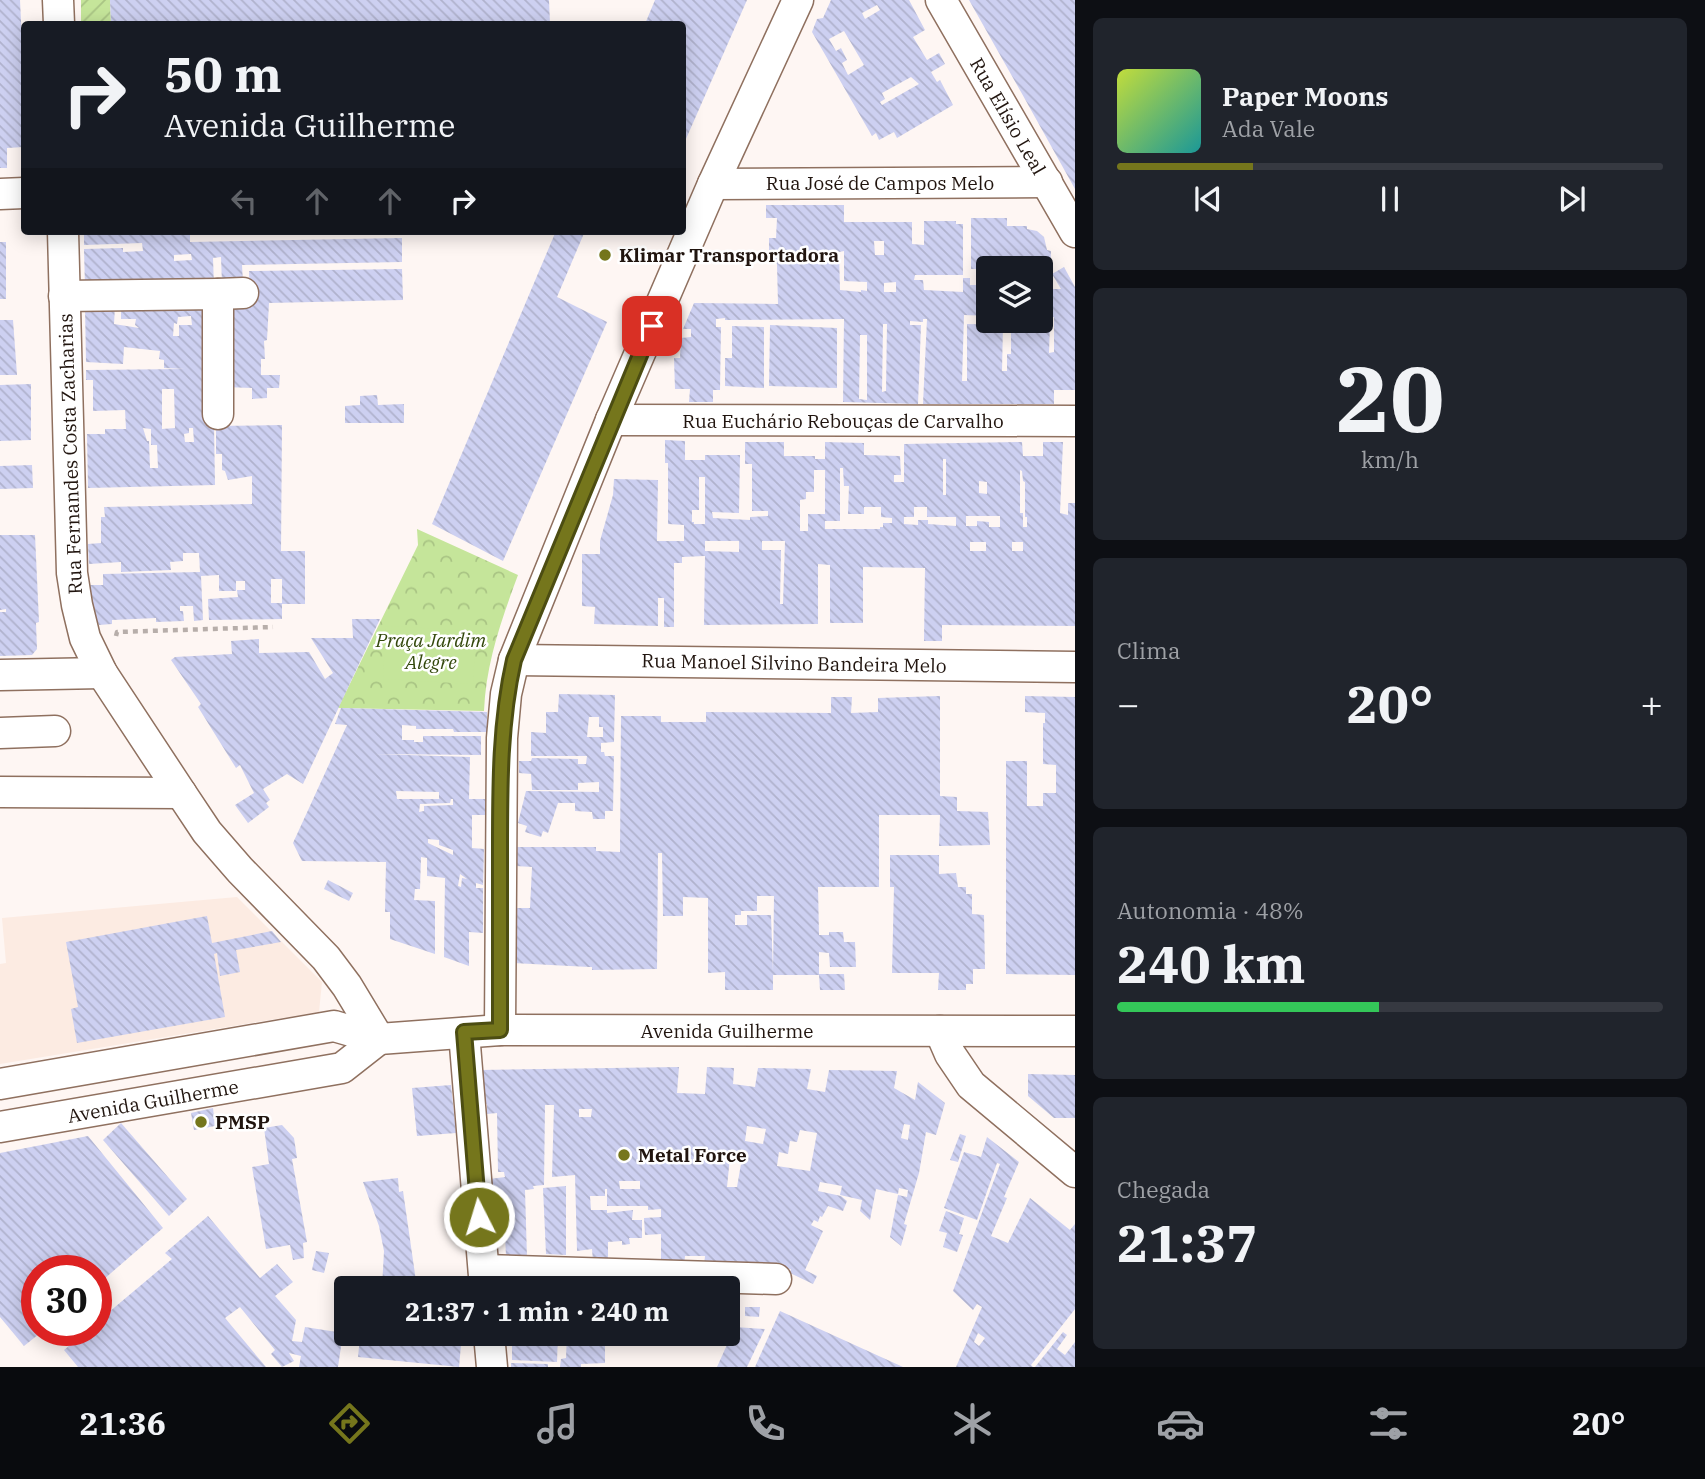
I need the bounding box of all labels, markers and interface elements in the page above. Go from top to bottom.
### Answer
text: 50 m [164,42,282,105]
icon: right [49,49,140,140]
street label: Rua Elísio Leal [965,53,1051,179]
text: Paper Moons [1222,79,1389,113]
text: Avenida Guilherme [164,104,455,146]
text: Ada Vale [1222,113,1315,143]
street label: Rua José de Campos Melo [766,171,994,195]
icon: previous [1189,180,1227,218]
icon: pause [1371,180,1409,218]
icon: next [1553,180,1591,218]
icon: left [225,182,263,220]
icon: ahead [298,182,336,220]
icon: ahead [371,182,409,220]
icon: right [444,182,482,220]
place label: Klimar Transportadora [619,243,839,267]
marker: Klimar Transportadora [597,247,613,263]
map controls [976,256,1053,333]
button: layers [976,256,1053,333]
pin [622,296,682,356]
icon: arrive [633,307,671,345]
street label: Rua Fernandes Costa Zacharias [53,313,87,595]
text: 20 [1335,339,1445,457]
street label: Rua Euchário Rebouças de Carvalho [682,409,1004,433]
text: km/h [1361,444,1419,474]
park label: Praça Jardim Alegre [375,628,486,674]
text: Clima [1117,635,1181,665]
street label: Rua Manoel Silvino Bandeira Melo [641,648,947,678]
text: 20° [1347,670,1433,737]
text: − [1117,679,1140,728]
text: + [1640,679,1663,728]
text: Autonomia · 48% [1117,895,1304,925]
text: 240 km [1117,930,1306,997]
street label: Avenida Guilherme [640,1019,814,1043]
street label: Avenida Guilherme [66,1074,240,1128]
place label: PMSP [215,1110,270,1134]
marker: PMSP [193,1114,209,1130]
place label: Metal Force [638,1143,747,1167]
marker: Metal Force [616,1147,632,1163]
text: Chegada [1117,1174,1210,1204]
position arrow [442,1180,516,1254]
text: 21:37 [1117,1209,1258,1276]
speed limit sign: 30 [21,1255,112,1346]
text: 21:37 · 1 min · 240 m [405,1294,669,1328]
icon: directions [325,1399,374,1448]
icon: music [533,1399,582,1448]
icon: phone [741,1399,790,1448]
icon: climate [948,1399,997,1448]
icon: car [1156,1399,1205,1448]
icon: filters [1364,1399,1413,1448]
text: 21:36 [79,1402,166,1444]
text: 20° [1572,1402,1626,1444]

